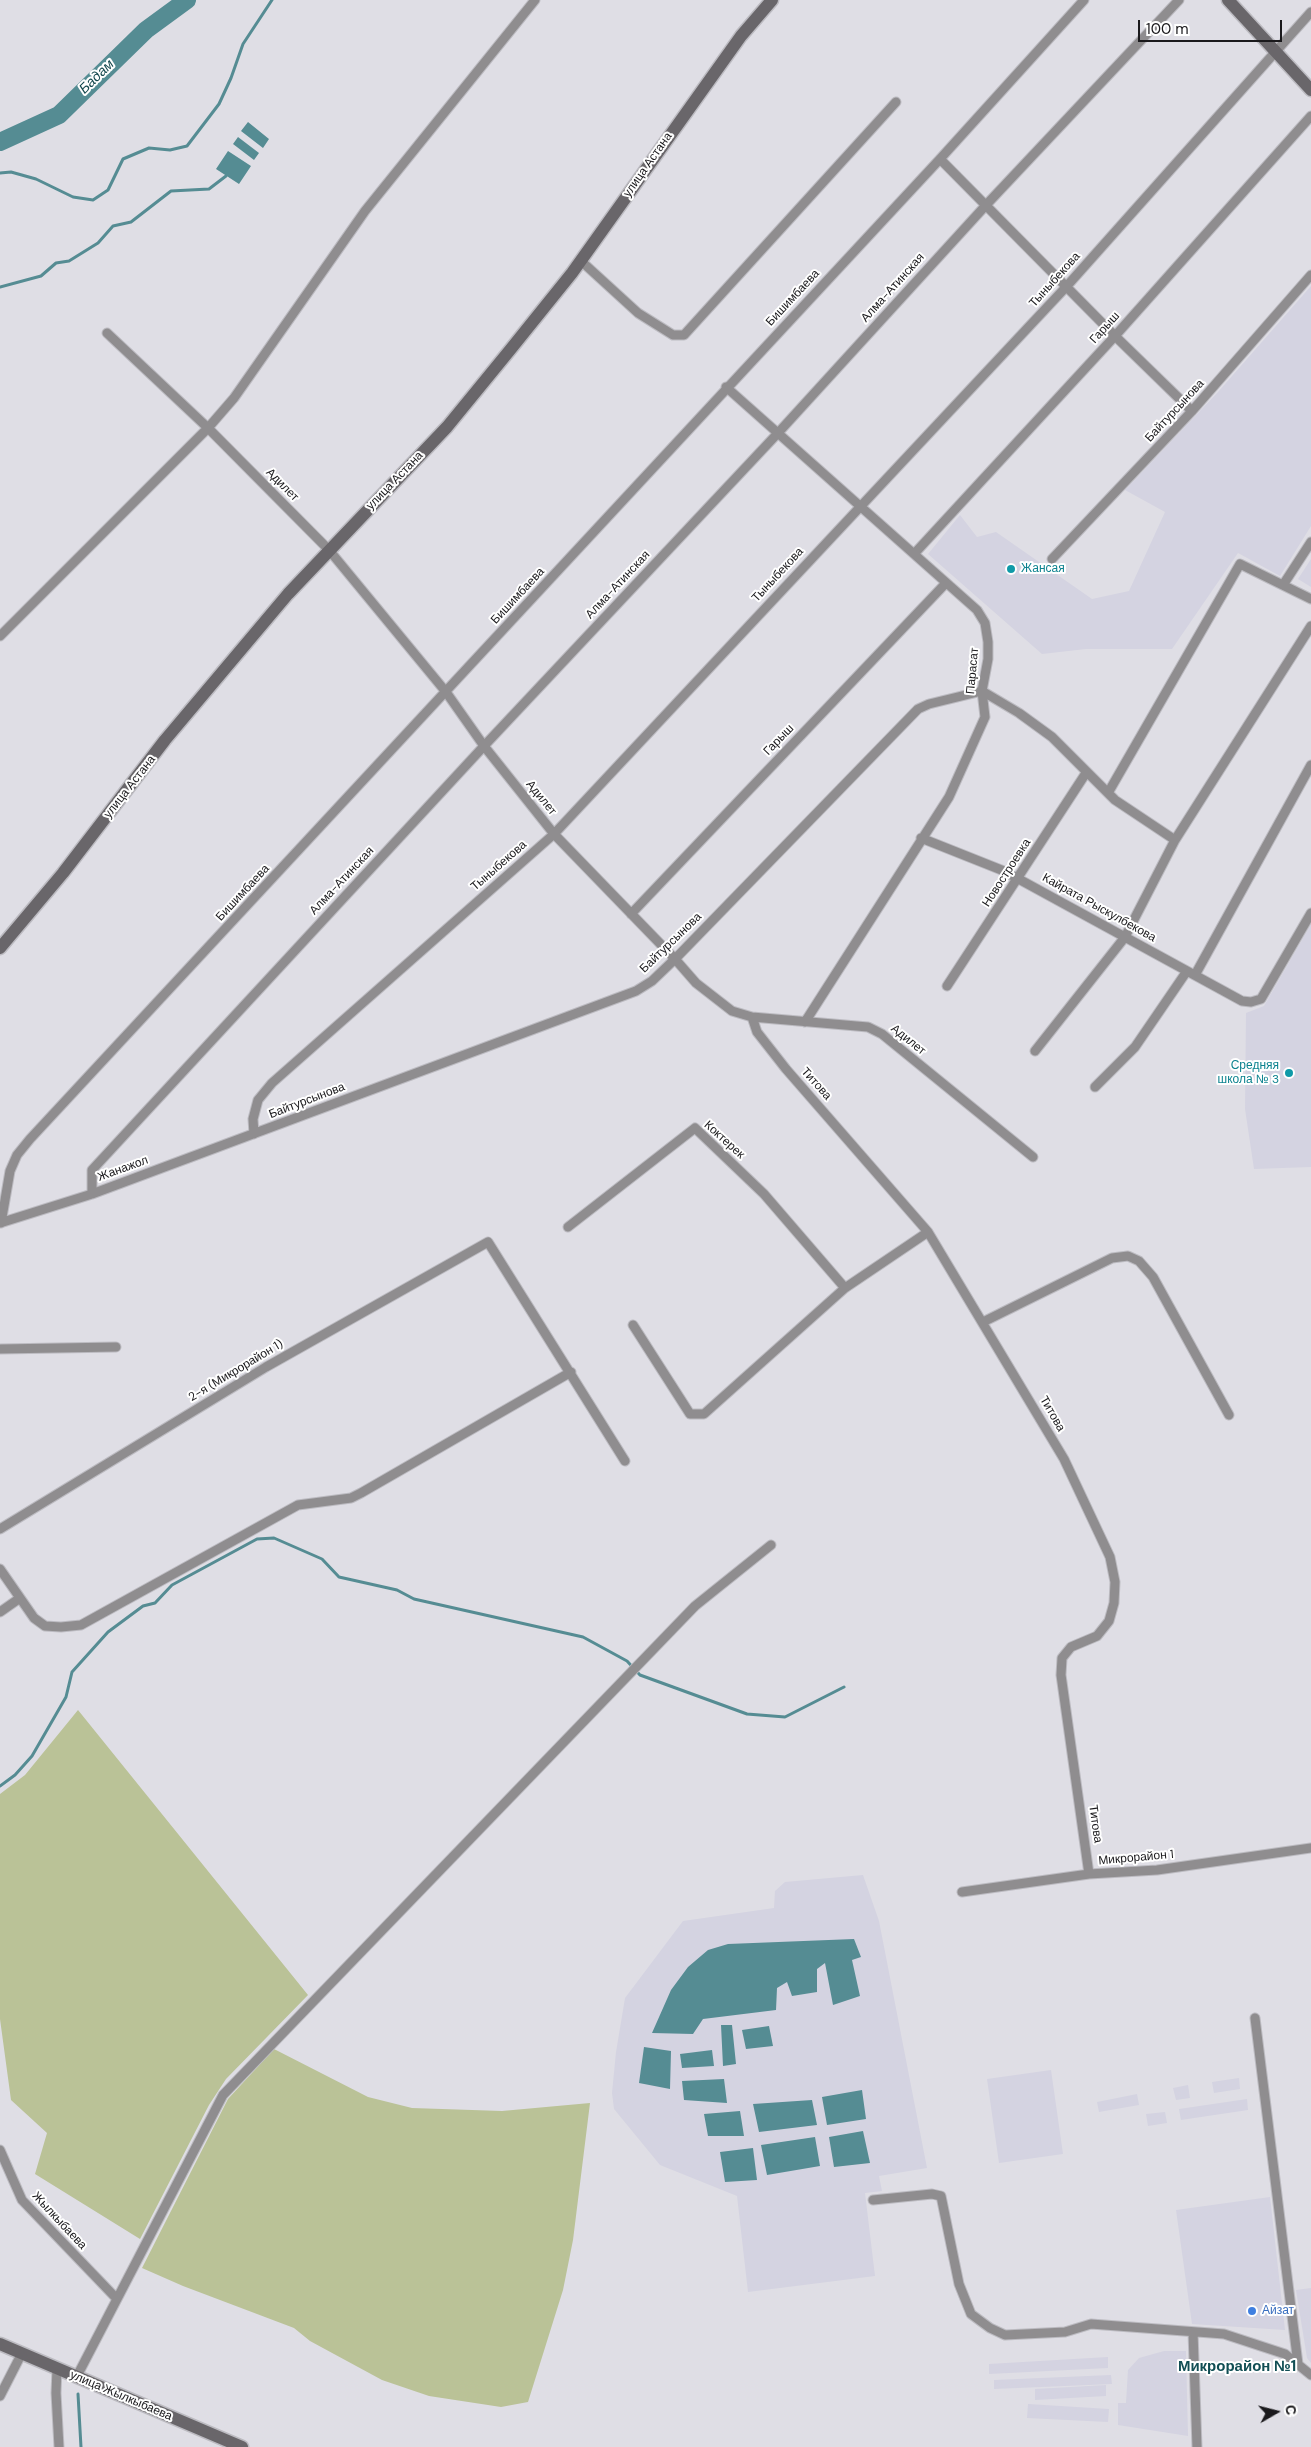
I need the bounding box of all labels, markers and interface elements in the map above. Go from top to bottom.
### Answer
scale bar [1141,10,1285,42]
text: 100 m [1146,19,1189,39]
water label: Бадам [76,56,118,98]
street label: улица Астана [620,130,676,200]
street label: Тыныбекова [1027,250,1083,310]
street label: Алма-Атинская [858,251,928,325]
street label: Бишимбаева [763,267,823,329]
street label: Гарыш [1087,309,1123,347]
street label: Байтурсынова [1142,377,1208,445]
street label: улица Астана [364,449,426,513]
street label: Адилет [263,466,301,504]
street label: Тыныбекова [749,545,807,605]
street label: Алма-Атинская [583,548,653,622]
place label: Жансая [1021,562,1065,576]
marker: Жансая [1005,563,1017,575]
street label: Бишимбаева [488,565,548,627]
street label: Парасат [964,647,982,695]
street label: Гарыш [761,722,797,758]
street label: улица Астана [101,753,159,821]
street label: Адилет [523,778,559,818]
street label: Новостроевка [980,836,1034,910]
street label: Тыныбекова [468,838,530,894]
street label: Алма-Атинская [307,844,377,918]
street label: Бишимбаева [213,862,273,924]
street label: Кайрата Рыскулбекова [1040,871,1158,945]
street label: Байтурсынова [637,910,705,976]
street label: Адилет [888,1022,928,1058]
place label: Средняя школа № 3 [1218,1059,1279,1087]
street label: Титова [798,1065,834,1103]
marker: Средняя школа № 3 [1283,1067,1295,1079]
street label: Байтурсынова [267,1080,347,1122]
street label: Коктерек [701,1118,747,1162]
street label: Жанажол [96,1153,150,1185]
street label: 2-я (Микрорайон 1) [186,1337,286,1405]
street label: Титова [1036,1394,1068,1434]
street label: Титова [1085,1804,1105,1844]
street label: Микрорайон 1 [1098,1848,1174,1868]
street label: Жылкыбаева [29,2189,89,2253]
place label: Айзат [1262,2304,1294,2318]
marker: Айзат [1246,2305,1258,2317]
district label: Микрорайон №1 [1178,2358,1296,2376]
street label: улица Жылкыбаева [68,2368,174,2424]
north arrow [1251,2387,1301,2437]
text: С [1281,2404,1300,2416]

